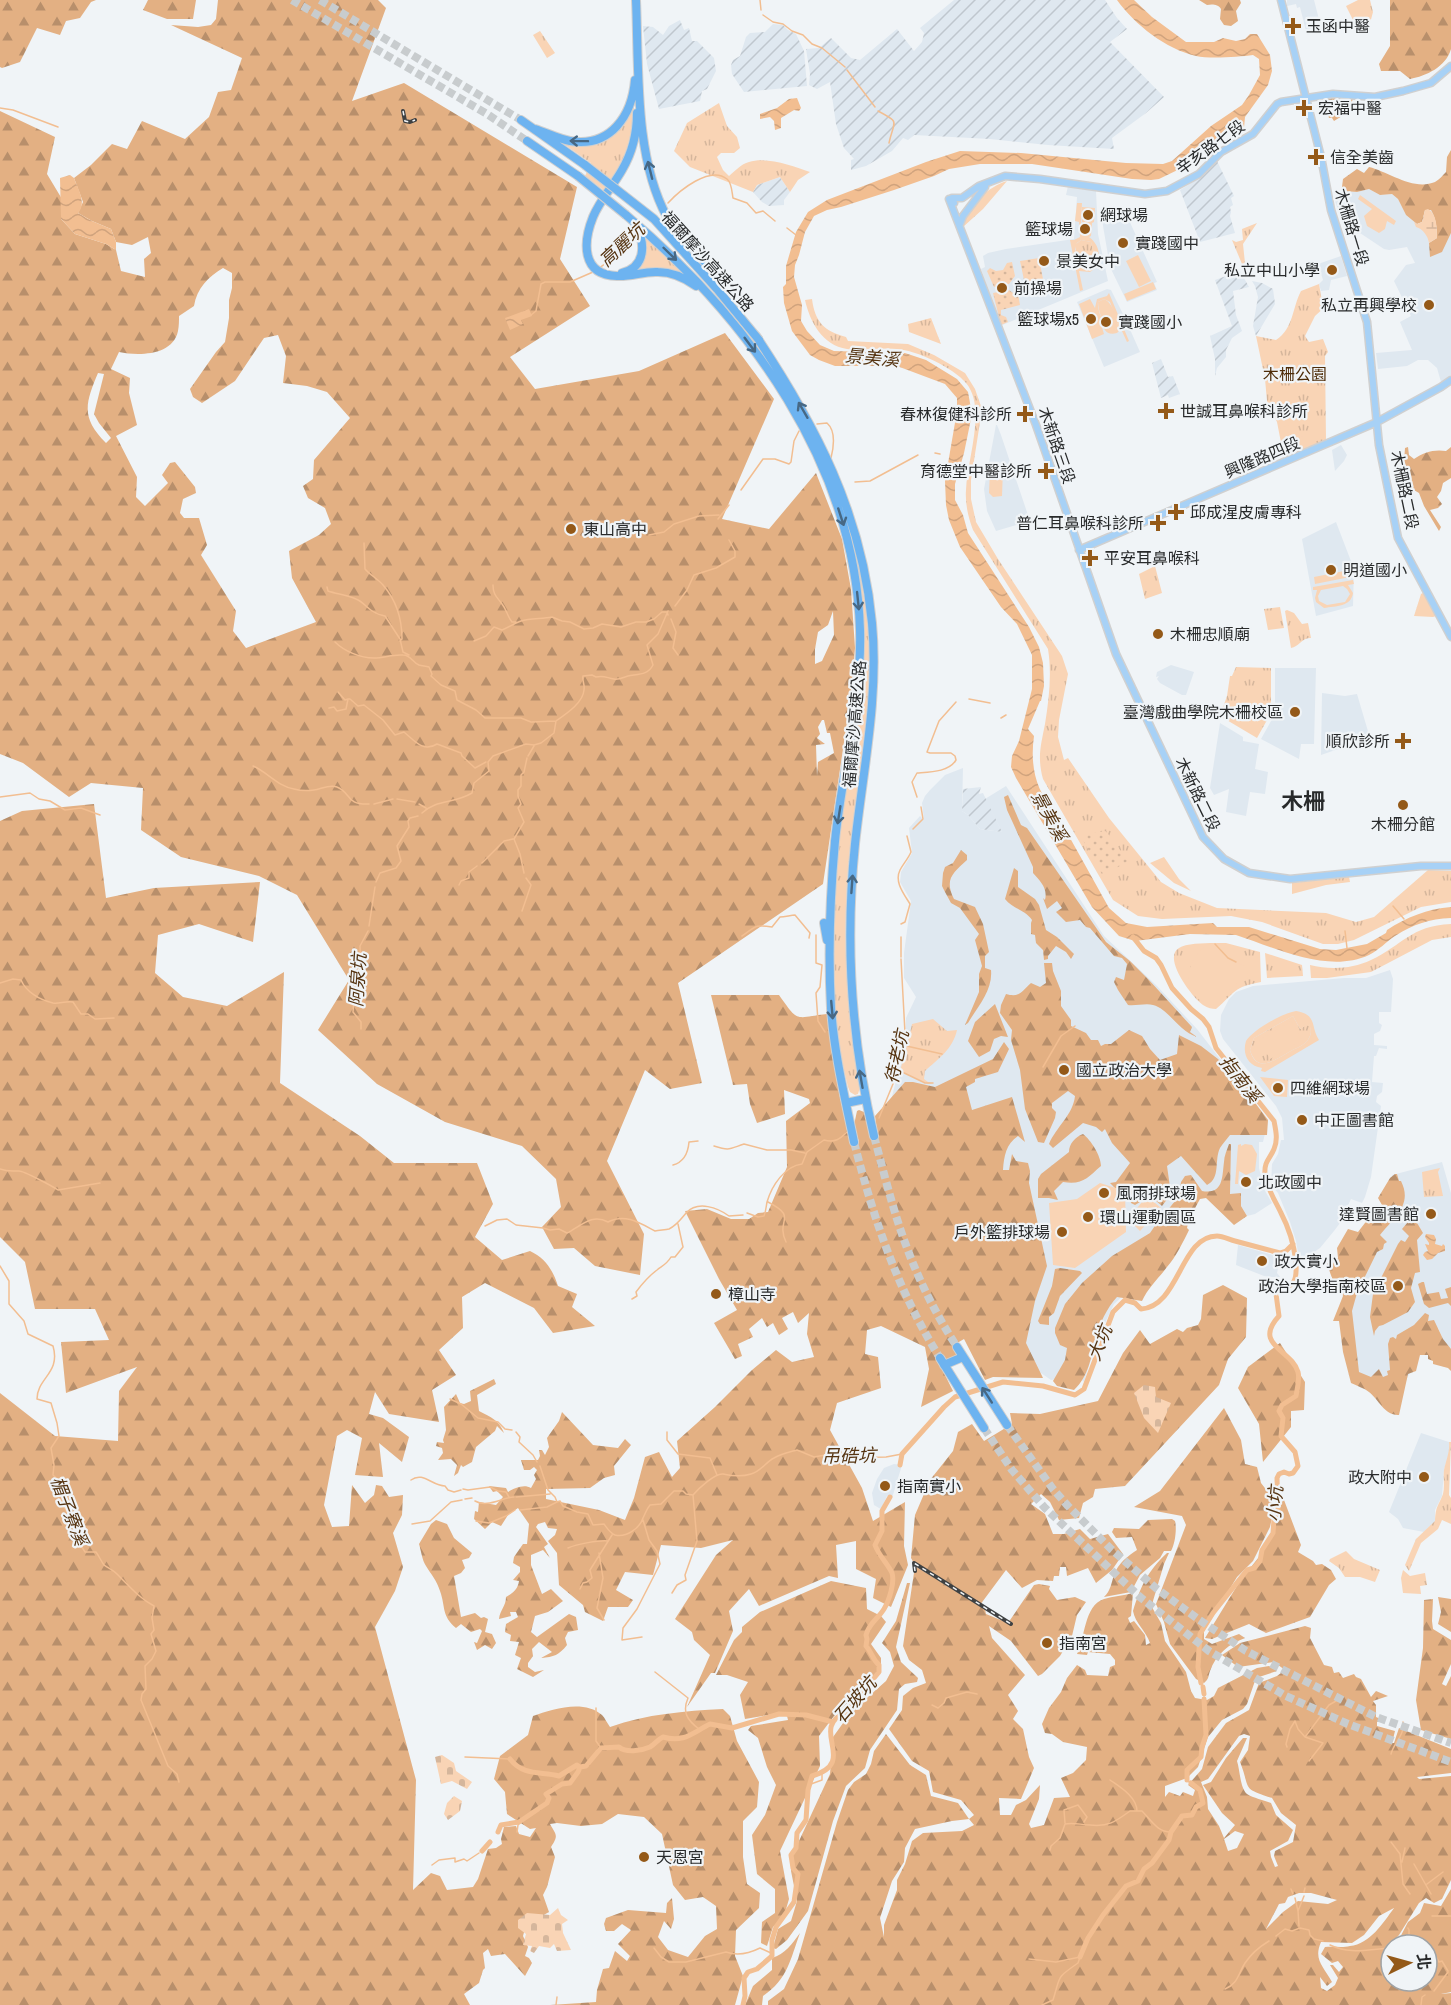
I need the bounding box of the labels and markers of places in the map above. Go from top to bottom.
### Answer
place label: 玉函中醫 [1306,15,1370,37]
marker: 玉函中醫 [1284,17,1302,35]
place label: 宏福中醫 [1318,97,1382,119]
marker: 宏福中醫 [1295,99,1313,117]
place label: 信全美齒 [1330,146,1394,168]
marker: 信全美齒 [1307,148,1325,166]
place label: 網球場 [1100,204,1148,226]
marker: 網球場 [1081,208,1095,222]
place label: 籃球場 [1025,218,1073,240]
marker: 籃球場 [1078,222,1092,236]
place label: 實踐國中 [1135,232,1199,254]
marker: 實踐國中 [1116,236,1130,250]
place label: 景美女中 [1056,250,1120,272]
marker: 景美女中 [1037,254,1051,268]
place label: 私立中山小學 [1224,259,1320,281]
marker: 私立中山小學 [1325,263,1339,277]
place label: 前操場 [1014,277,1062,299]
marker: 前操場 [995,281,1009,295]
place label: 私立再興學校 [1321,294,1417,316]
marker: 私立再興學校 [1422,298,1436,312]
place label: 籃球場x5 [1017,308,1079,330]
place label: 實踐國小 [1118,311,1182,333]
marker: 籃球場x5 [1084,312,1098,326]
marker: 實踐國小 [1099,315,1113,329]
place label: 世誠耳鼻喉科診所 [1180,400,1308,422]
marker: 世誠耳鼻喉科診所 [1157,402,1175,420]
place label: 春林復健科診所 [900,403,1012,425]
marker: 春林復健科診所 [1016,405,1034,423]
place label: 育德堂中醫診所 [920,460,1032,482]
marker: 育德堂中醫診所 [1037,462,1055,480]
place label: 邱成湦皮膚專科 [1190,501,1302,523]
marker: 邱成湦皮膚專科 [1167,503,1185,521]
place label: 普仁耳鼻喉科診所 [1016,512,1144,534]
marker: 普仁耳鼻喉科診所 [1149,514,1167,532]
place label: 東山高中 [583,518,647,540]
marker: 東山高中 [564,522,578,536]
place label: 平安耳鼻喉科 [1104,547,1200,569]
marker: 平安耳鼻喉科 [1081,549,1099,567]
place label: 明道國小 [1343,559,1407,581]
marker: 明道國小 [1324,563,1338,577]
place label: 木柵忠順廟 [1170,623,1250,645]
marker: 木柵忠順廟 [1151,627,1165,641]
place label: 臺灣戲曲學院木柵校區 [1123,701,1283,723]
marker: 臺灣戲曲學院木柵校區 [1288,705,1302,719]
place label: 順欣診所 [1326,730,1390,752]
marker: 順欣診所 [1394,732,1412,750]
marker: 木柵分館 [1396,798,1410,812]
place label: 木柵分館 [1371,813,1435,835]
place label: 國立政治大學 [1076,1059,1172,1081]
marker: 國立政治大學 [1057,1063,1071,1077]
place label: 四維網球場 [1290,1077,1370,1099]
marker: 四維網球場 [1271,1081,1285,1095]
place label: 中正圖書館 [1314,1109,1394,1131]
marker: 中正圖書館 [1295,1113,1309,1127]
place label: 北政國中 [1258,1171,1322,1193]
marker: 北政國中 [1239,1175,1253,1189]
place label: 風雨排球場 [1116,1182,1196,1204]
marker: 風雨排球場 [1097,1186,1111,1200]
place label: 達賢圖書館 [1339,1203,1419,1225]
place label: 環山運動園區 [1100,1206,1196,1228]
marker: 達賢圖書館 [1424,1207,1438,1221]
marker: 環山運動園區 [1081,1210,1095,1224]
place label: 戶外籃排球場 [954,1221,1050,1243]
marker: 戶外籃排球場 [1055,1225,1069,1239]
place label: 政大實小 [1274,1250,1338,1272]
marker: 政大實小 [1255,1254,1269,1268]
place label: 政治大學指南校區 [1258,1275,1386,1297]
marker: 政治大學指南校區 [1391,1279,1405,1293]
place label: 樟山寺 [728,1283,776,1305]
marker: 樟山寺 [709,1287,723,1301]
place label: 政大附中 [1348,1466,1412,1488]
marker: 政大附中 [1417,1470,1431,1484]
place label: 指南實小 [897,1475,961,1497]
marker: 指南實小 [878,1479,892,1493]
place label: 指南宮 [1059,1632,1107,1654]
marker: 指南宮 [1040,1636,1054,1650]
place label: 天恩宮 [656,1846,704,1868]
marker: 天恩宮 [637,1850,651,1864]

